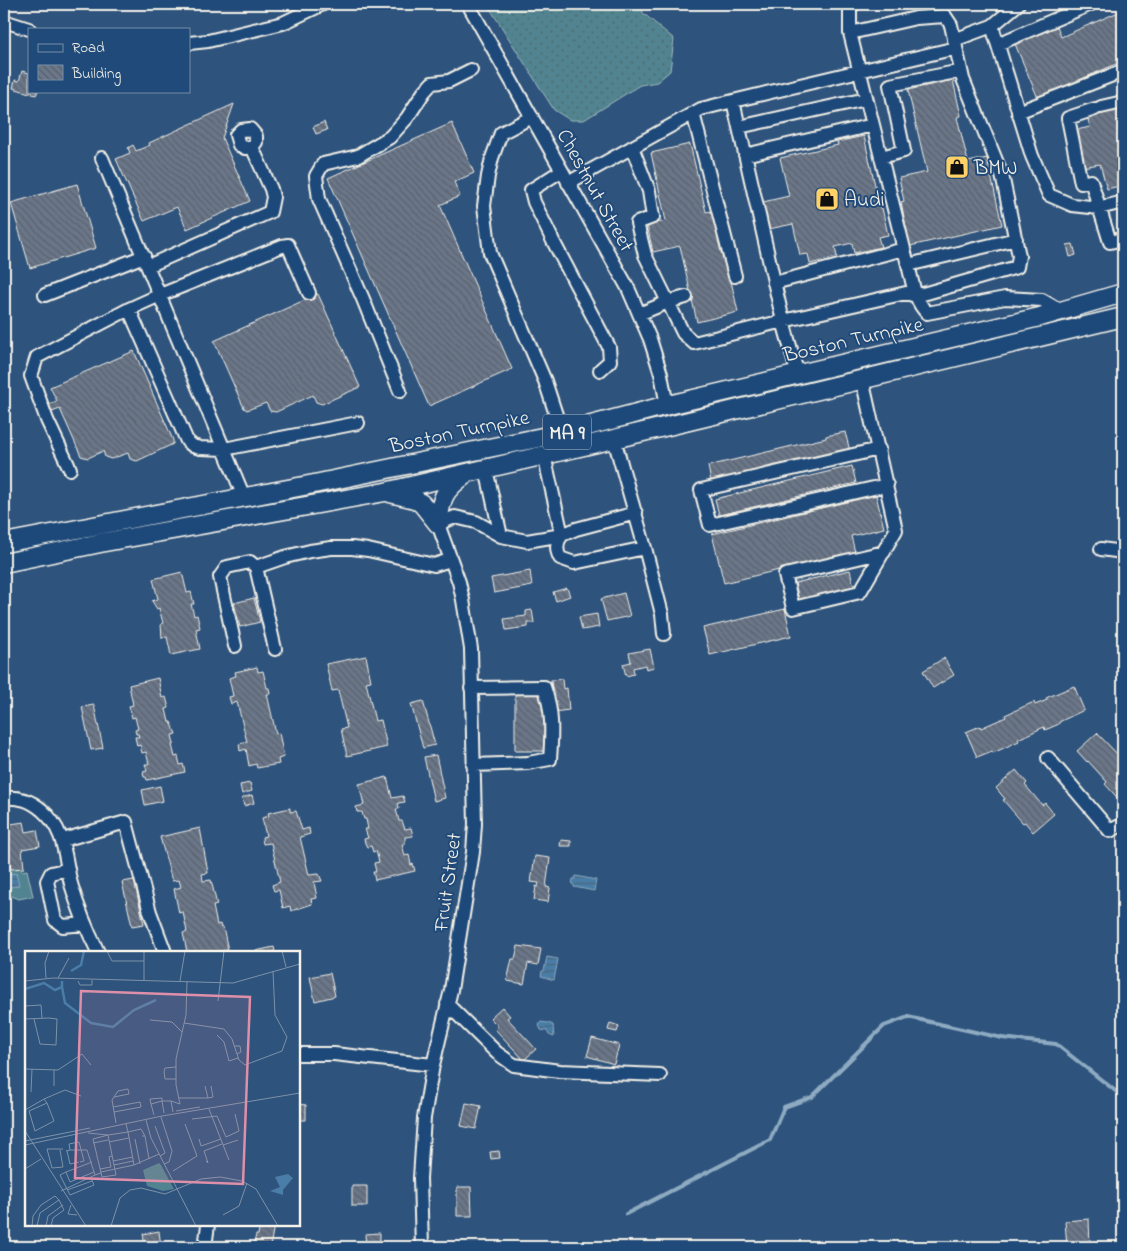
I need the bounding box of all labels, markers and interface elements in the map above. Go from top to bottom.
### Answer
legend [28,28,190,92]
text: Road [72,37,105,59]
text: Building [71,63,121,86]
street label: Chestnut Street [548,124,640,258]
shop icon: BMW [944,154,970,180]
place label: BMW [973,154,1017,184]
shop icon: Audi [814,186,840,212]
place label: Audi [844,186,884,216]
street label: Boston Turnpike [780,310,927,372]
street label: Boston Turnpike [386,403,533,463]
road number: MA 9 [543,414,591,450]
street label: Fruit Street [427,831,471,935]
inset map [25,951,300,1226]

